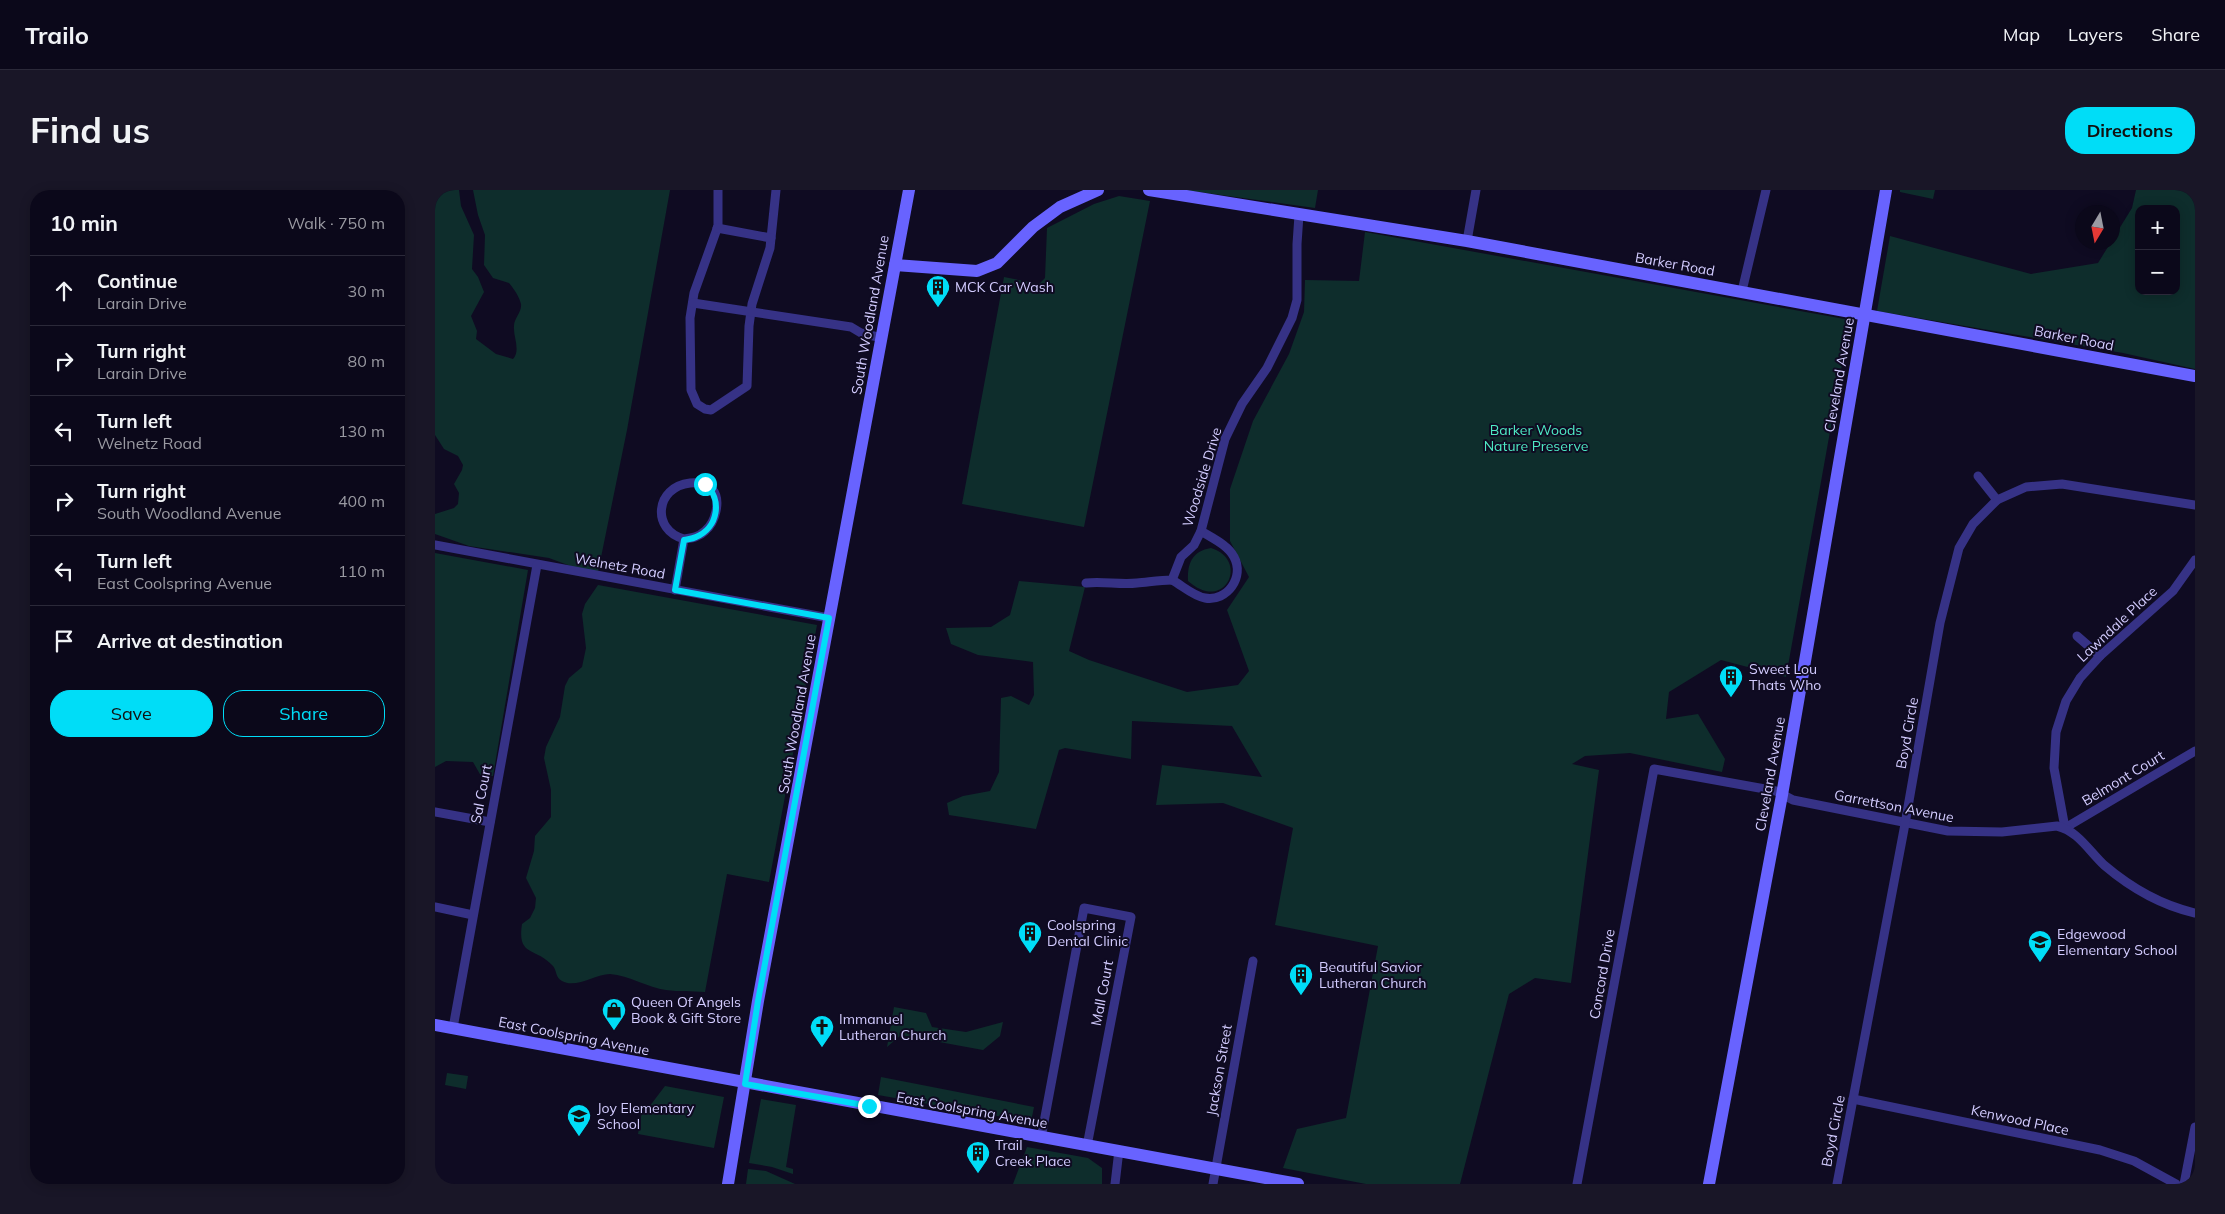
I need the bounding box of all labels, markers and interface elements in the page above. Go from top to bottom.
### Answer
text: Trailo [25,20,89,50]
text: Map [2003,23,2040,46]
text: Layers [2068,23,2123,46]
text: Share [2151,23,2200,46]
button: Directions [2065,107,2195,154]
text: Find us [30,108,150,152]
north arrow [2075,205,2120,250]
map controls [2135,205,2180,295]
button: + [2135,205,2180,250]
text: 10 min [50,210,118,236]
text: Walk · 750 m [287,213,385,233]
street label: South Woodland Avenue [847,234,893,396]
street label: Barker Road [1634,248,1716,280]
button: − [2135,250,2180,295]
text: Continue [97,269,177,293]
building icon: MCK Car Wash [925,274,951,308]
icon: ahead [50,277,78,305]
place label: MCK Car Wash [955,278,1054,296]
text: 30 m [348,281,385,301]
text: Larain Drive [97,293,187,313]
street label: Cleveland Avenue [1820,316,1858,434]
street label: Barker Road [2033,321,2115,355]
text: Turn right [97,339,186,363]
icon: right [50,347,78,375]
text: 80 m [348,351,385,371]
text: Larain Drive [97,363,187,383]
text: Turn left [97,409,172,433]
icon: left [50,417,78,445]
text: 130 m [338,421,385,441]
park label: Barker Woods Nature Preserve [1484,421,1588,455]
street label: Woodside Drive [1178,425,1226,529]
text: Welnetz Road [97,433,202,453]
route start [694,473,717,496]
text: Turn right [97,479,186,503]
icon: right [50,487,78,515]
text: 400 m [338,491,385,511]
text: South Woodland Avenue [97,503,282,523]
text: Turn left [97,549,172,573]
street label: Welnetz Road [573,549,667,583]
icon: left [50,557,78,585]
text: 110 m [338,561,385,581]
text: East Coolspring Avenue [97,573,272,593]
street label: Lawndale Place [2073,582,2161,666]
icon: arrive [50,627,78,655]
text: Arrive at destination [97,629,283,653]
street label: South Woodland Avenue [774,633,820,795]
place label: Sweet Lou Thats Who [1749,660,1821,694]
building icon: Sweet Lou Thats Who [1718,664,1744,698]
button: Save [50,690,213,737]
button: Share [223,690,385,737]
street label: Boyd Circle [1892,696,1922,770]
street label: Cleveland Avenue [1751,715,1789,833]
street label: Belmont Court [2078,746,2168,810]
street label: Sal Court [466,763,496,825]
street label: Garrettson Avenue [1833,786,1955,826]
place label: Coolspring Dental Clinic [1047,916,1128,950]
building icon: Coolspring Dental Clinic [1017,920,1043,954]
place label: Edgewood Elementary School [2057,925,2177,959]
street label: Concord Drive [1585,928,1619,1020]
school or university icon: Edgewood Elementary School [2027,929,2053,963]
place label: Beautiful Savior Lutheran Church [1319,958,1427,992]
street label: Mall Court [1087,959,1117,1027]
building icon: Beautiful Savior Lutheran Church [1288,962,1314,996]
place label: Queen Of Angels Book & Gift Store [631,993,741,1027]
shop icon: Queen Of Angels Book & Gift Store [601,997,627,1031]
place label: Immanuel Lutheran Church [839,1010,947,1044]
street label: East Coolspring Avenue [497,1013,651,1059]
church icon: Immanuel Lutheran Church [809,1014,835,1048]
street label: Jackson Street [1202,1023,1236,1117]
street label: East Coolspring Avenue [895,1088,1049,1132]
street label: Boyd Circle [1817,1094,1849,1168]
route end [858,1095,881,1118]
place label: Joy Elementary School [597,1099,695,1133]
street label: Kenwood Place [1969,1101,2071,1139]
school or university icon: Joy Elementary School [566,1103,592,1137]
place label: Trail Creek Place [995,1136,1071,1170]
building icon: Trail Creek Place [965,1140,991,1174]

